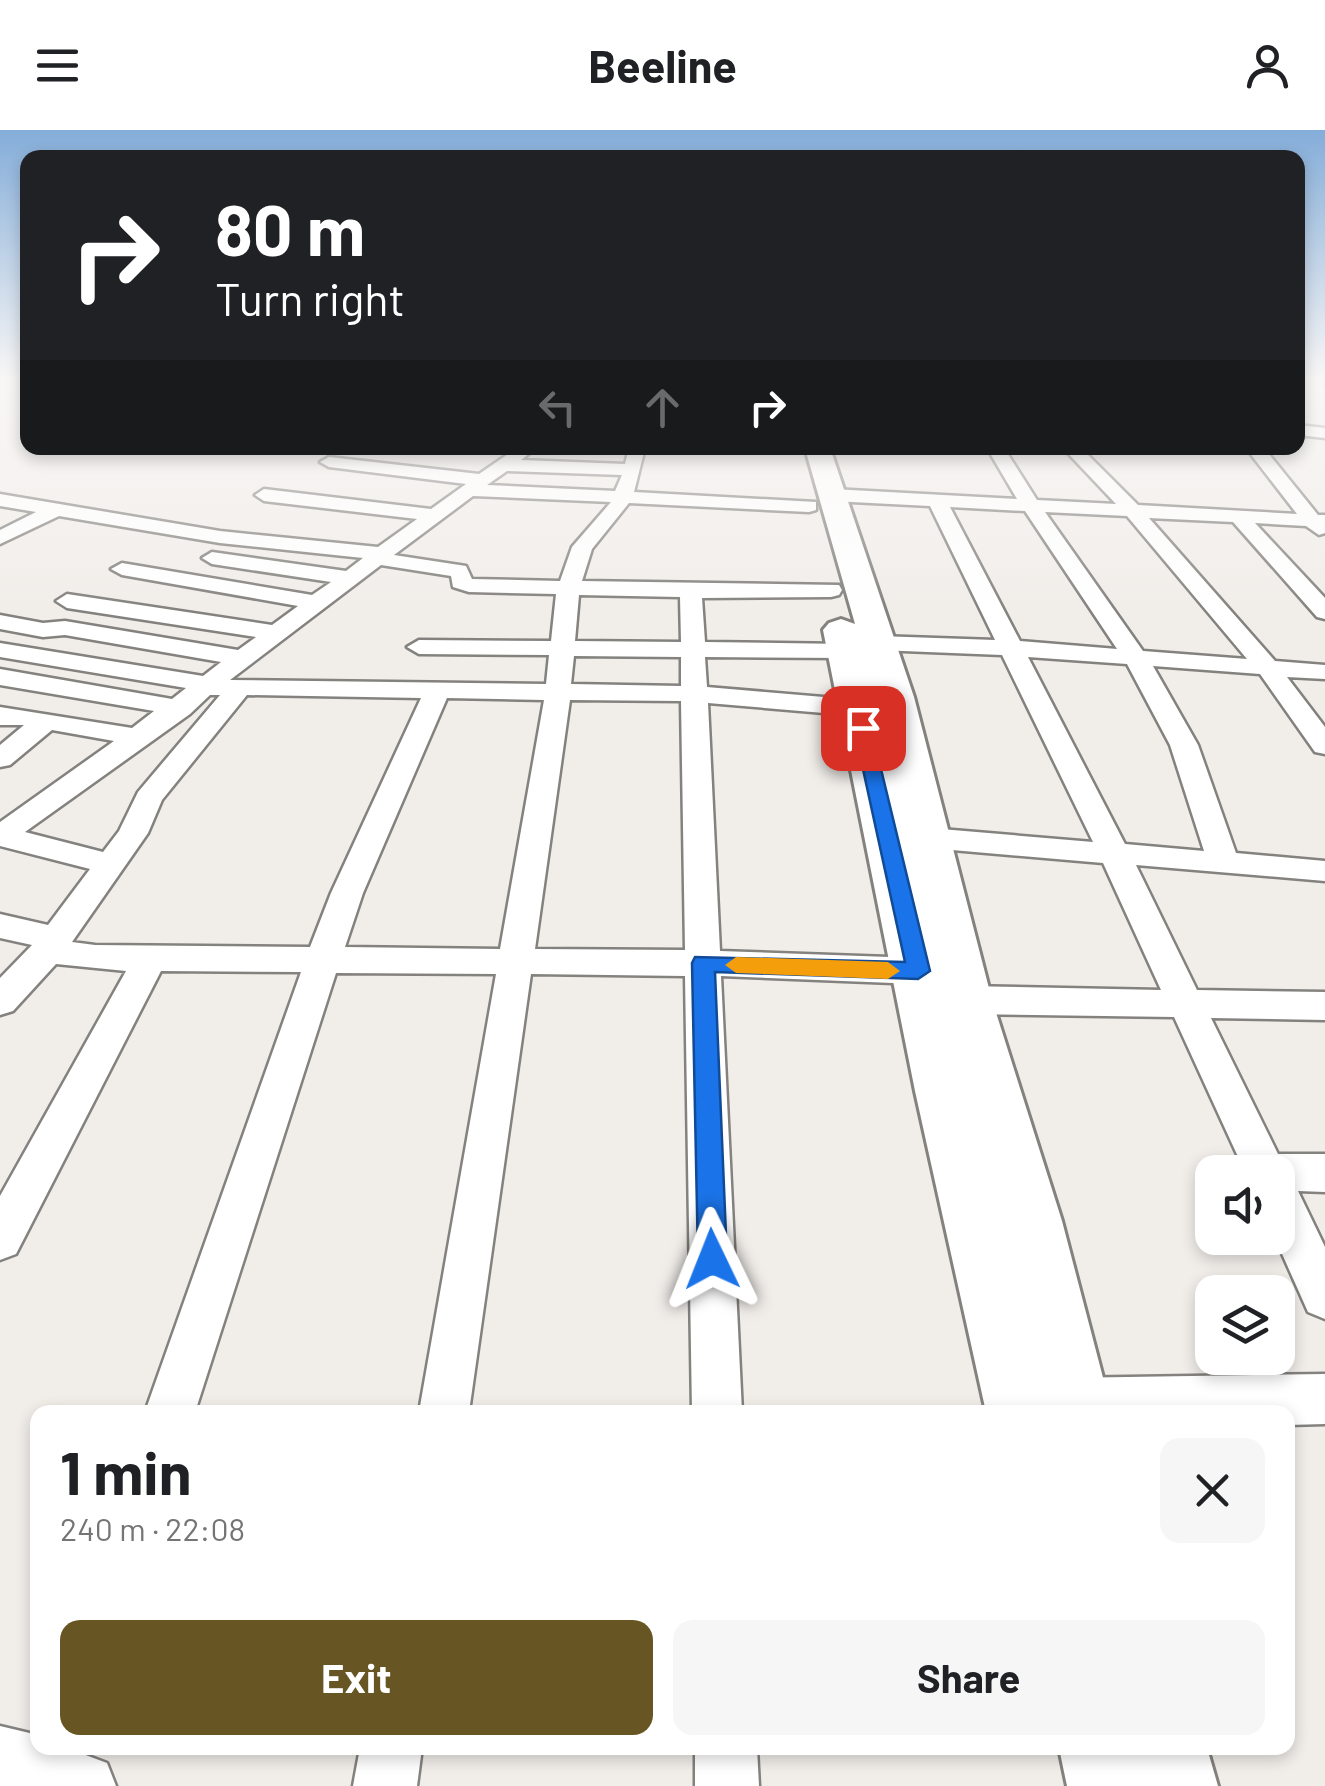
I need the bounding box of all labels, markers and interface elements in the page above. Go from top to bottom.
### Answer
icon: menu [30,38,85,93]
text: Beeline [588,38,737,92]
icon: person [1240,38,1295,93]
text: 80 m [215,186,365,270]
icon: right [50,190,180,320]
text: Turn right [215,271,405,325]
icon: left [530,380,585,435]
icon: ahead [635,380,690,435]
icon: right [740,380,795,435]
pin [821,686,906,771]
icon: arrive [836,701,891,756]
map controls [1195,1155,1295,1375]
button: sound [1195,1155,1295,1255]
position arrow [660,1207,764,1311]
button: layers [1195,1275,1295,1375]
text: 1 min [60,1435,191,1507]
button: close [1160,1438,1265,1543]
text: 240 m · 22:08 [60,1509,245,1547]
button: Exit [60,1620,653,1735]
button: Share [673,1620,1265,1735]

